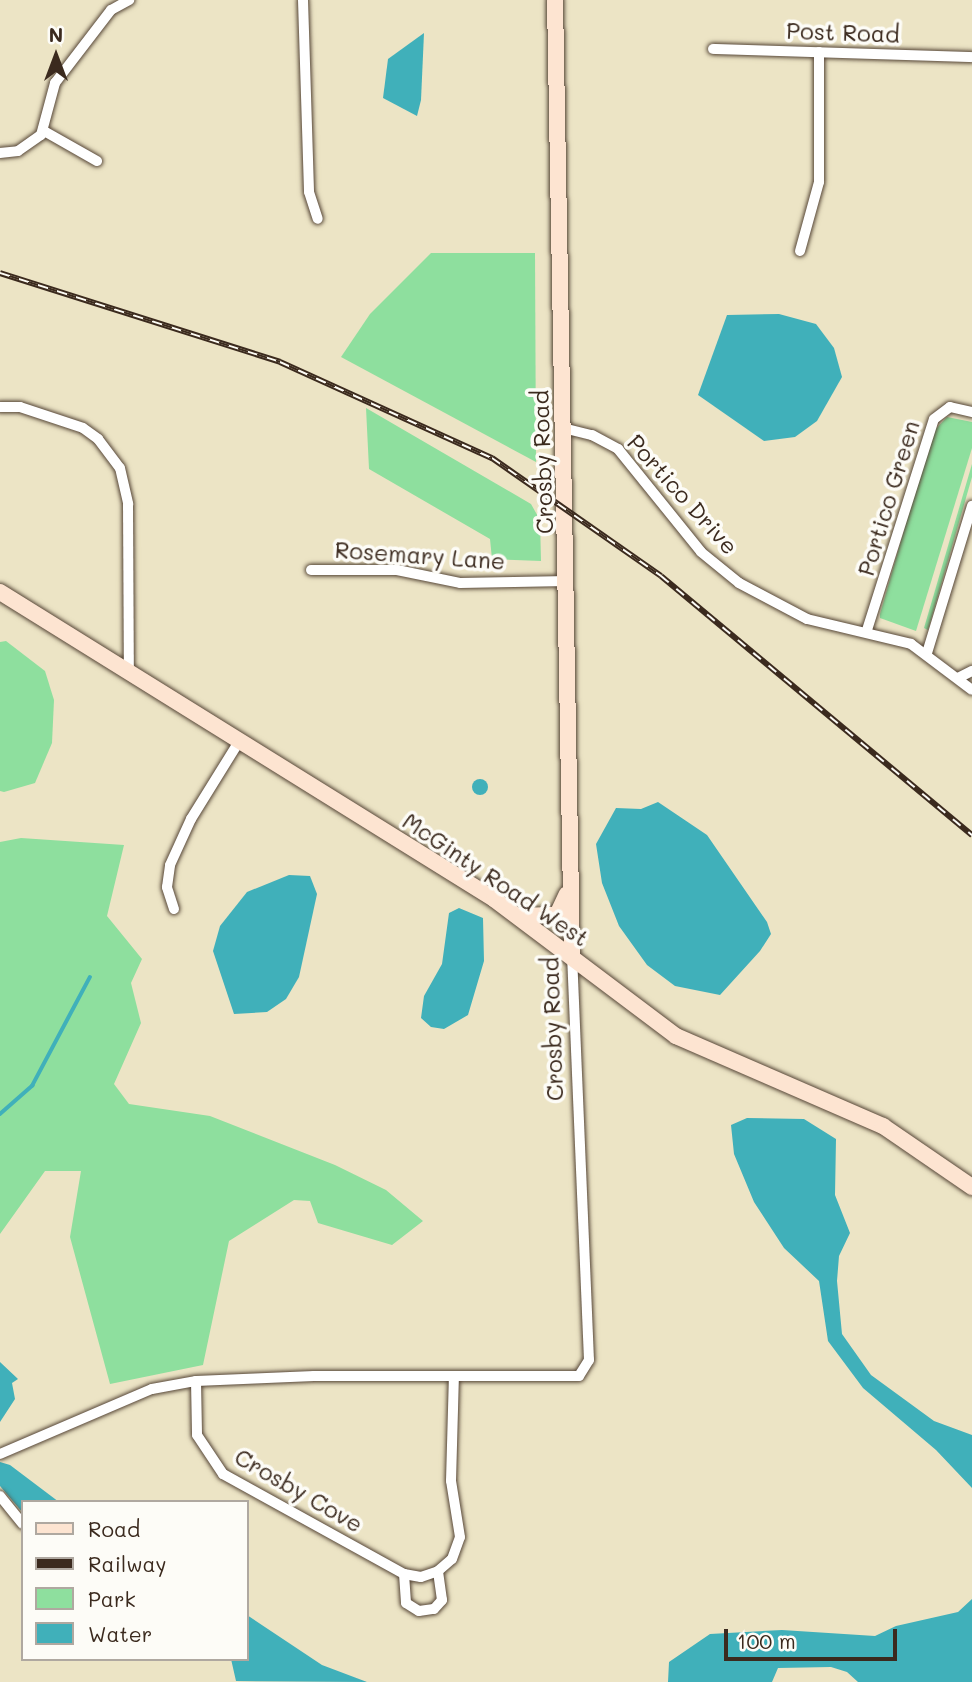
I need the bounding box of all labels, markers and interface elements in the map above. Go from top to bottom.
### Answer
street label: Post Road [786,16,900,48]
north arrow [21,21,91,91]
text: N [49,22,63,47]
street label: Crosby Road [526,390,558,534]
street label: Portico Green [851,417,925,579]
street label: Portico Drive [622,428,744,560]
street label: Rosemary Lane [334,535,506,575]
street label: McGinty Road West [398,806,594,952]
street label: Crosby Road [536,957,568,1101]
street label: Crosby Cove [230,1442,368,1538]
legend [21,1500,248,1661]
text: Road [88,1515,140,1542]
text: Railway [88,1550,167,1577]
text: Park [88,1585,136,1612]
scale bar [727,1616,900,1660]
text: Water [88,1620,152,1647]
text: 100 m [737,1627,796,1654]

